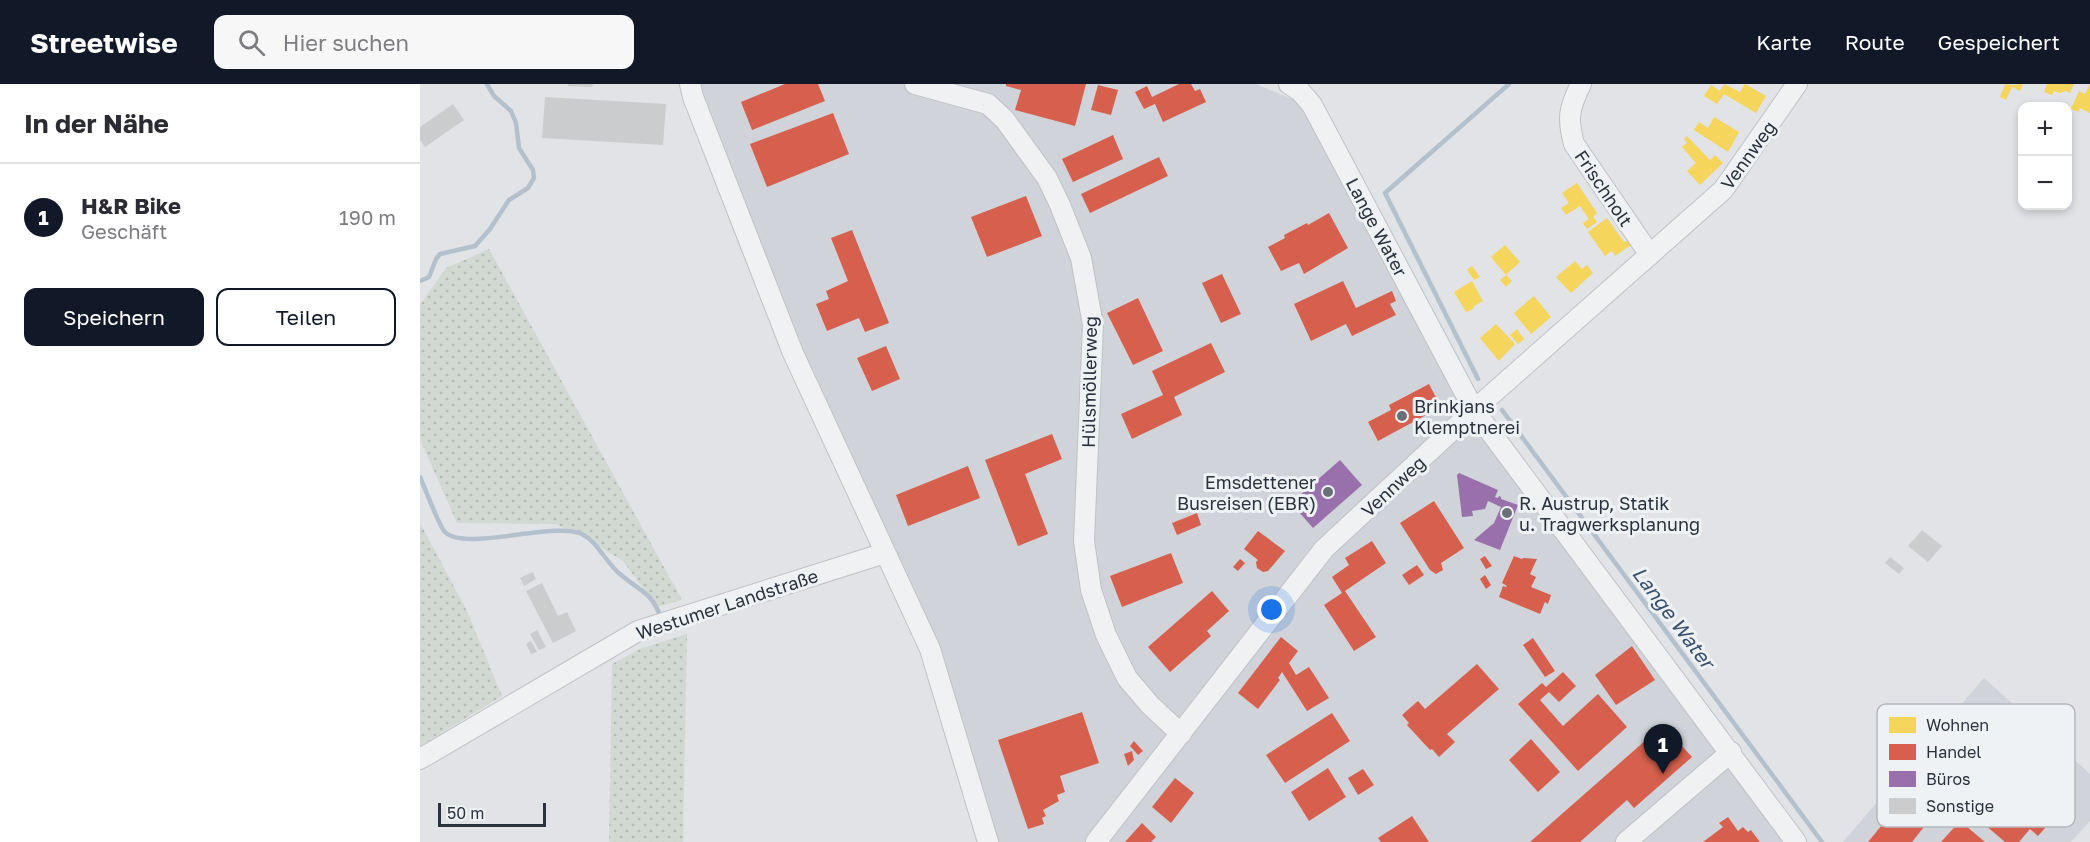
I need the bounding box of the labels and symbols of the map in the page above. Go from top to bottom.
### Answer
street label: Vennweg [1716,116,1780,194]
street label: Frischholt [1570,146,1638,230]
street label: Lange Water [1342,174,1412,280]
street label: Hülsmöllerweg [1077,316,1101,448]
place label: Brinkjans Klemptnerei [1414,395,1520,438]
marker: Brinkjans Klemptnerei [1395,409,1409,423]
street label: Vennweg [1357,451,1429,521]
place label: Emsdettener Busreisen (EBR) [1177,471,1316,514]
marker: Emsdettener Busreisen (EBR) [1321,485,1335,499]
place label: R. Austrup, Statik u. Tragwerksplanung [1519,492,1700,535]
marker: R. Austrup, Statik u. Tragwerksplanung [1500,506,1514,520]
water label: Lange Water [1627,561,1722,676]
street label: Westumer Landstraße [633,564,821,644]
your location [1257,595,1286,624]
legend [1877,704,2075,827]
text: Wohnen [1926,715,1989,735]
pin: 1 [1644,724,1682,774]
text: Handel [1926,742,1981,762]
text: Büros [1926,769,1971,789]
text: Sonstige [1926,796,1994,816]
scale bar [438,800,546,828]

